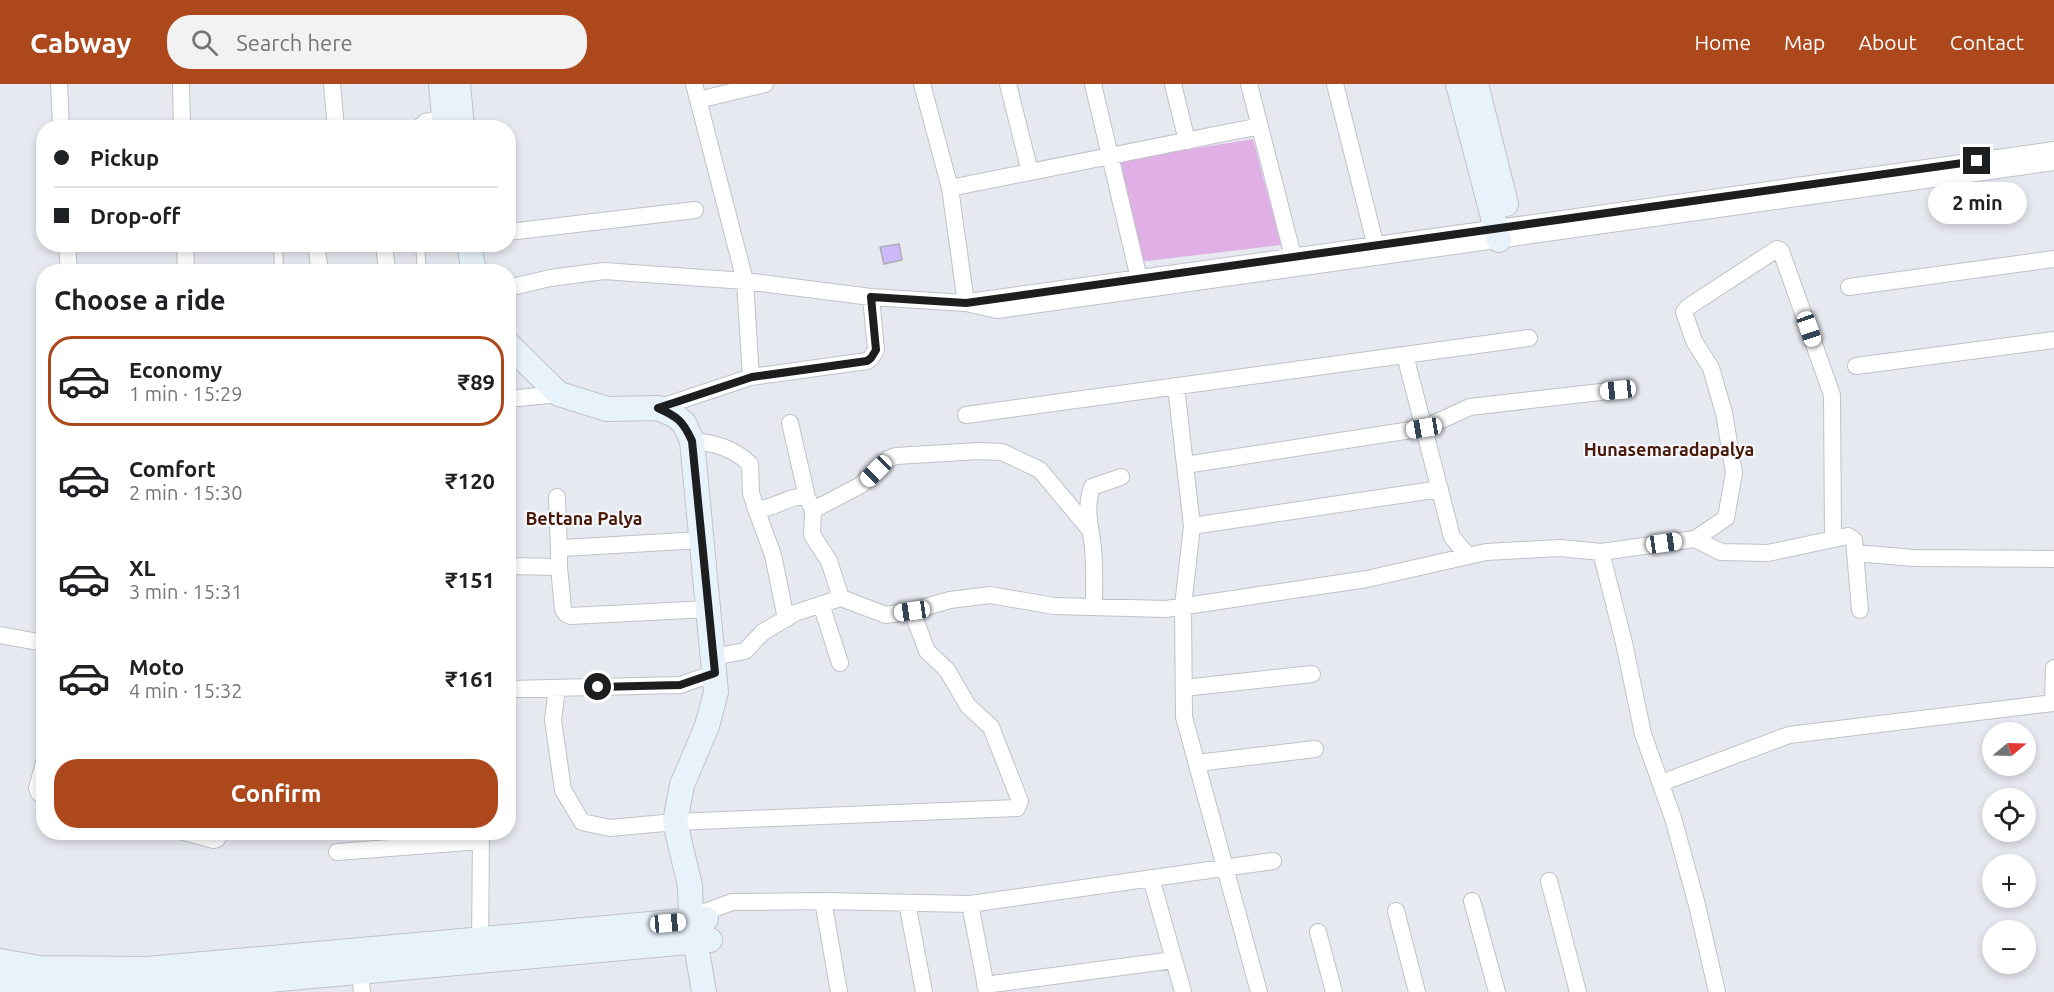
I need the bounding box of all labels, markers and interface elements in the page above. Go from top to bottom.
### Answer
search box [167,15,587,69]
icon: search [188,26,221,59]
text: Cabway [30,27,131,58]
text: Search here [236,30,353,55]
text: Home [1694,30,1751,54]
text: Map [1784,30,1825,54]
text: About [1858,30,1917,54]
text: Contact [1950,30,2024,54]
text: Pickup [90,145,159,170]
route end [1963,147,1990,174]
callout: 2 min [1928,182,2026,224]
text: 2 min [1952,191,2003,214]
text: Drop-off [90,203,180,228]
text: Choose a ride [54,285,226,315]
car [1795,309,1823,349]
icon: car [57,354,111,408]
text: Economy [129,357,222,382]
text: ₹89 [458,369,495,394]
car [1599,379,1637,401]
text: 1 min · 15:29 [129,382,243,405]
car [1405,416,1443,440]
district label: Hunasemaradapalya [1584,439,1754,459]
car [857,452,895,490]
icon: car [57,453,111,507]
text: Comfort [129,456,216,481]
text: ₹120 [445,468,495,493]
text: 2 min · 15:30 [129,481,243,504]
district label: Bettana Palya [525,508,643,528]
car [1645,532,1683,554]
icon: car [57,552,111,606]
text: XL [129,555,156,580]
text: ₹151 [445,567,495,592]
text: 3 min · 15:31 [129,580,243,603]
car [893,600,931,622]
icon: car [57,651,111,705]
text: Moto [129,654,184,679]
text: ₹161 [445,666,495,691]
route start [584,673,611,700]
text: 4 min · 15:32 [129,679,243,702]
north arrow [1982,722,2036,776]
map controls [1982,722,2036,974]
button: Confirm [54,759,498,828]
button: locate [1982,788,2036,842]
button: + [1982,854,2036,908]
car [649,912,687,934]
button: − [1982,920,2036,974]

